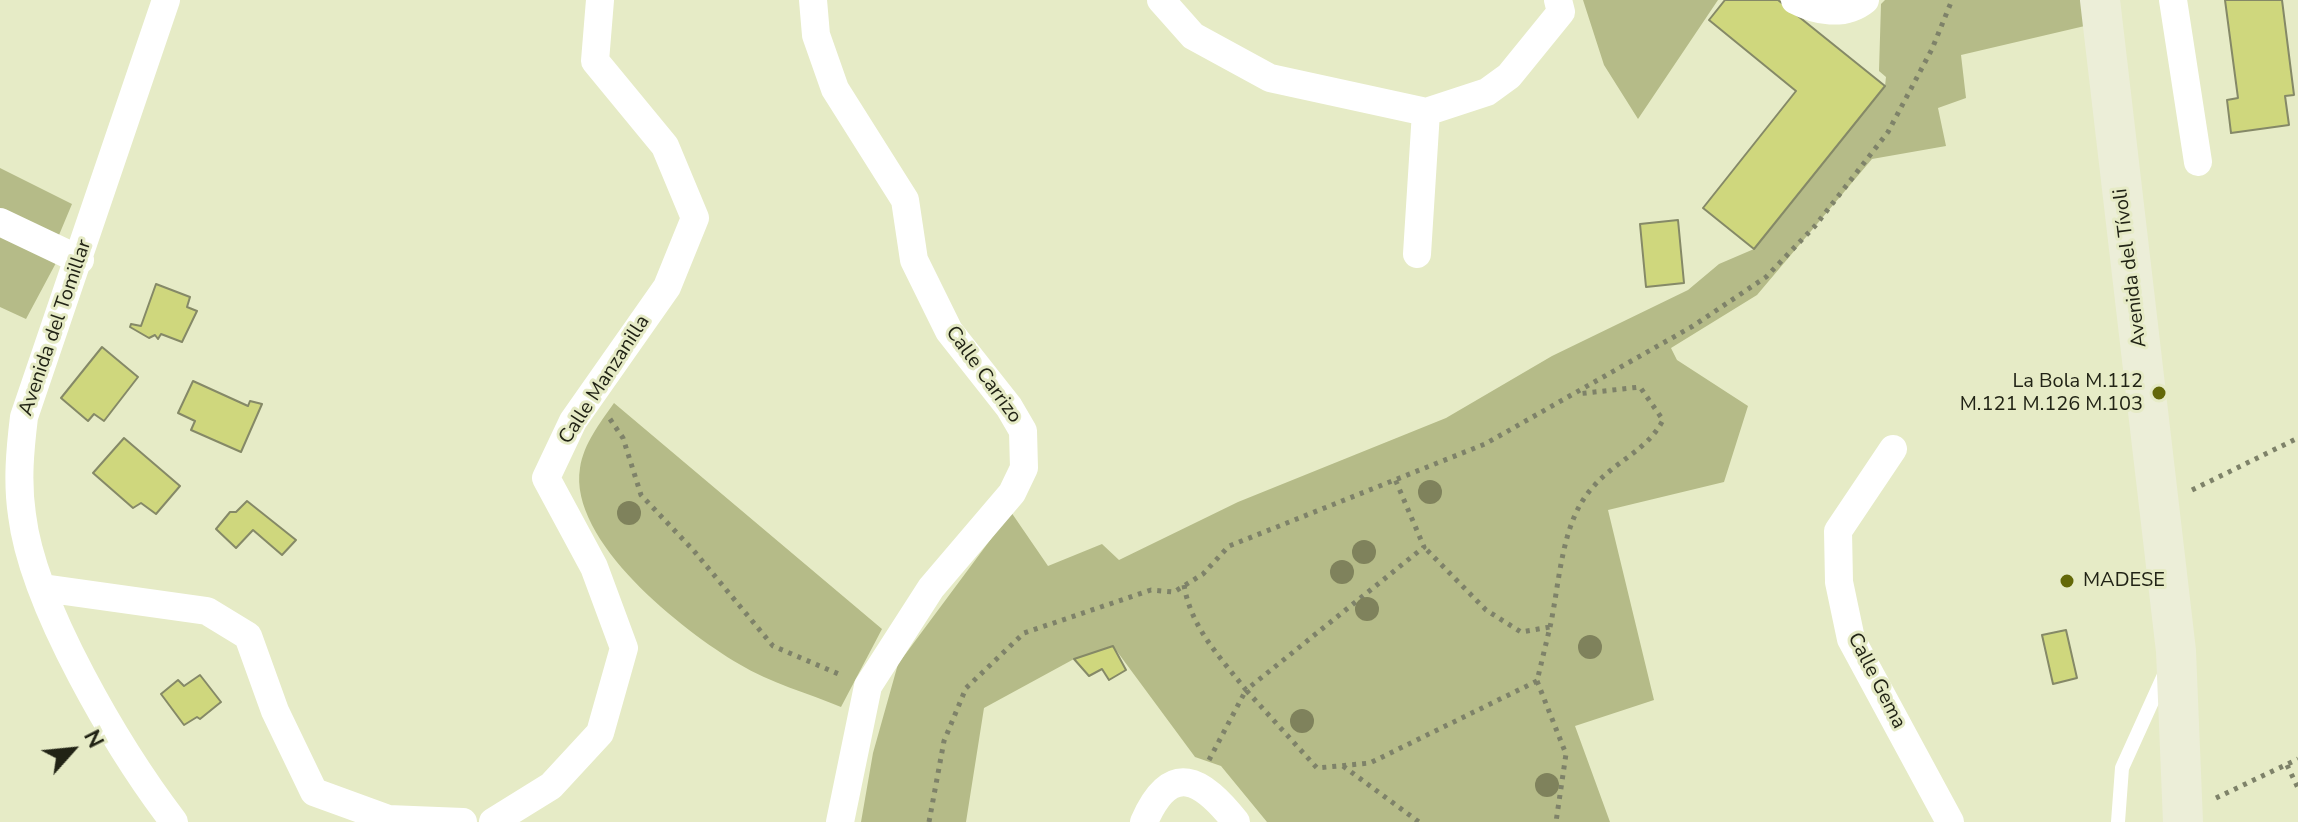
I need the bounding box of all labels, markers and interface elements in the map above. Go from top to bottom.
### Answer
street label: Avenida del Tívoli [2109,187,2153,349]
street label: Avenida del Tomillar [15,237,97,419]
street label: Calle Manzanilla [554,311,656,449]
street label: Calle Carrizo [940,322,1026,428]
place label: La Bola M.112 M.121 M.126 M.103 [1960,370,2143,417]
marker: La Bola M.112 M.121 M.126 M.103 [2150,384,2168,402]
place label: MADESE [2083,569,2165,593]
marker: MADESE [2058,572,2076,590]
street label: Calle Gema [1842,629,1910,733]
north arrow [32,710,112,790]
text: N [76,725,110,753]

